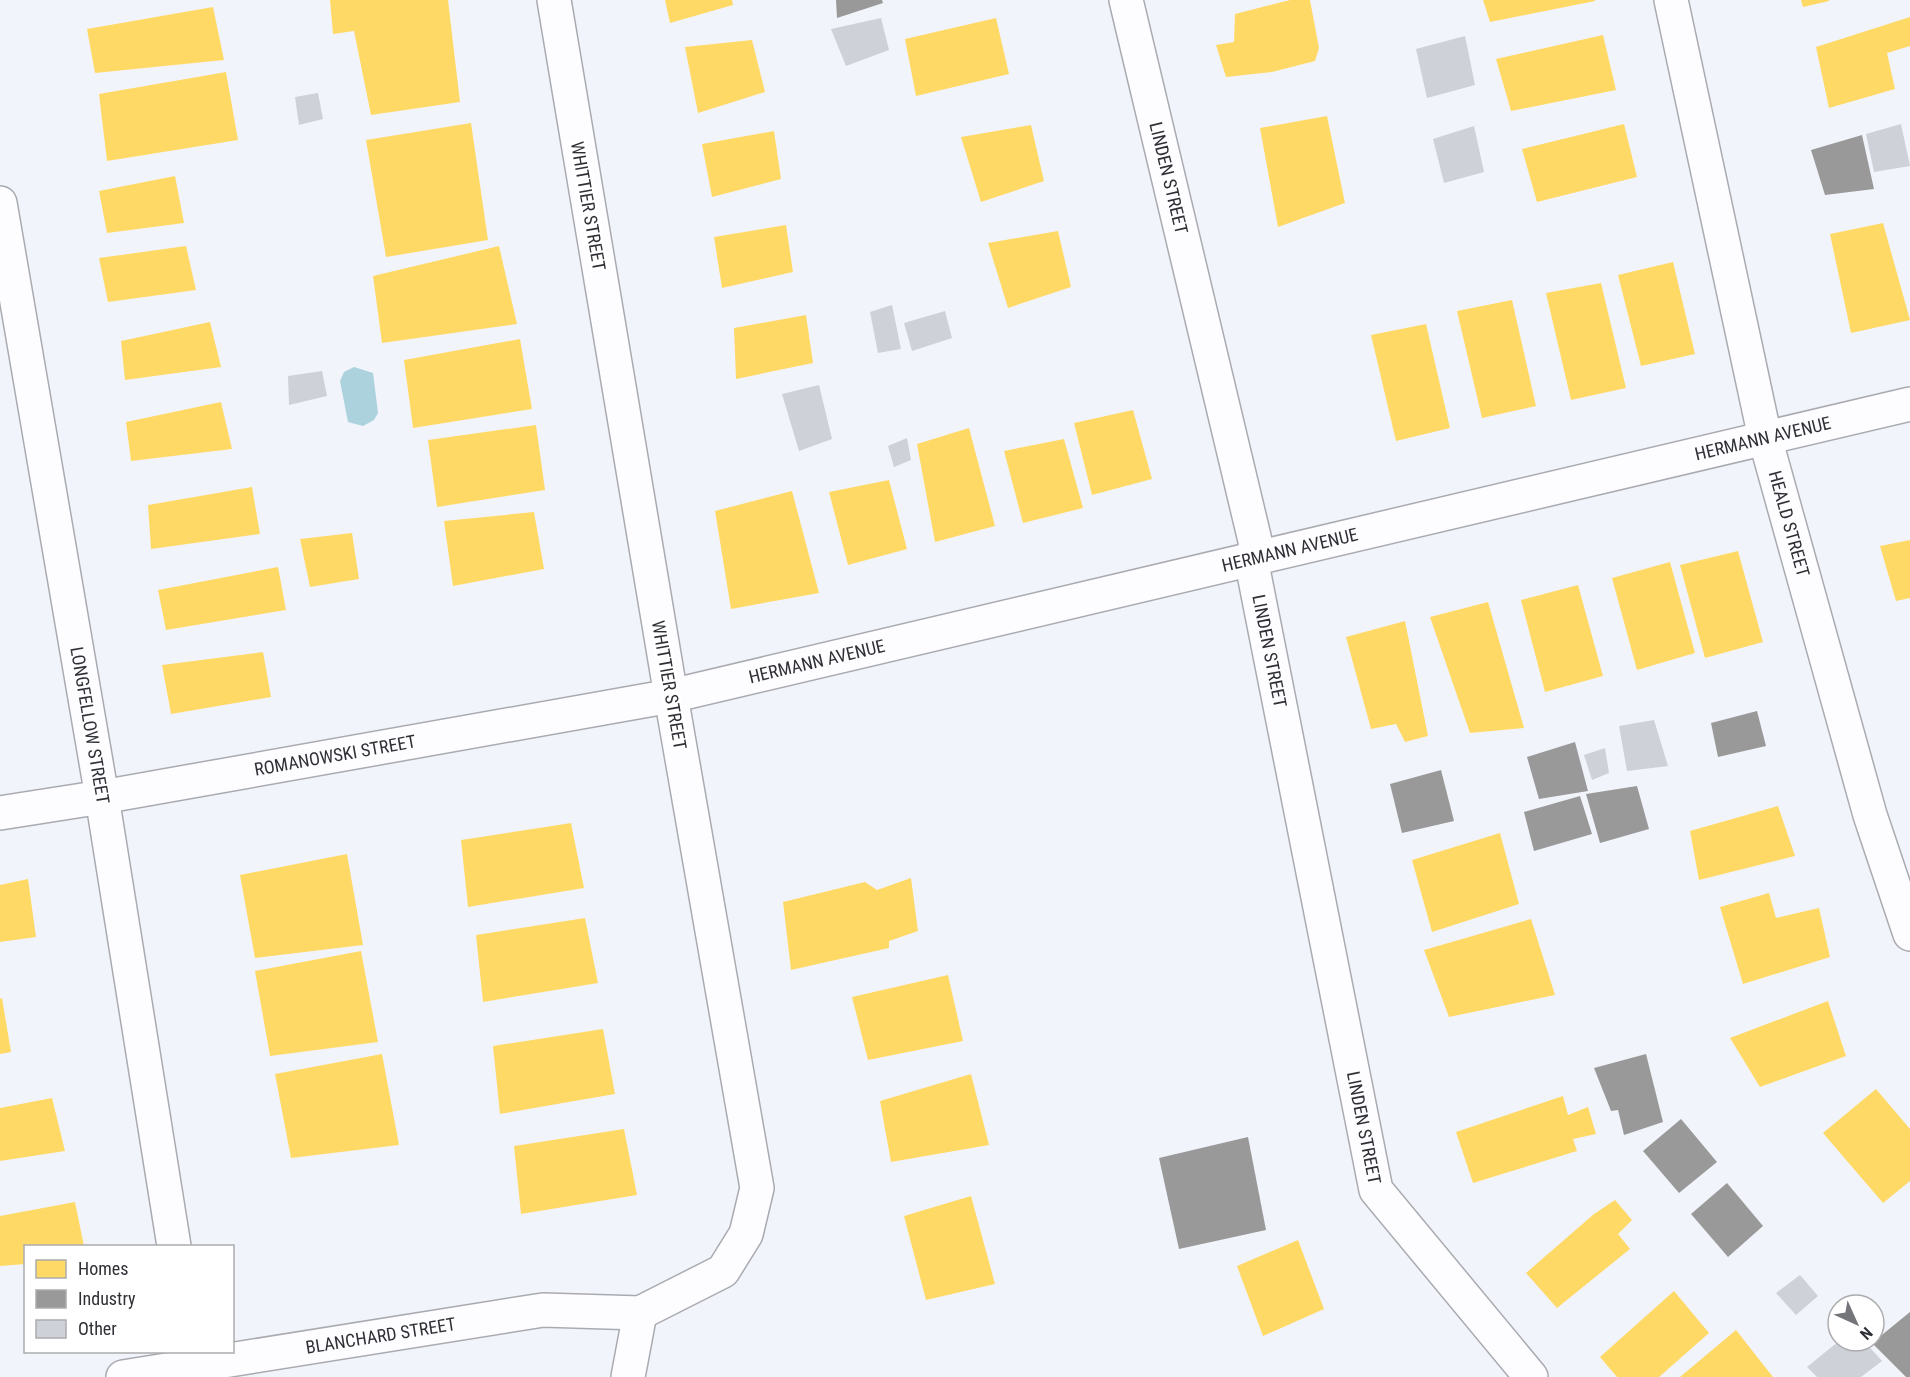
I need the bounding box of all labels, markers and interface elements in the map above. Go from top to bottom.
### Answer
street label: LINDEN STREET [1145,120,1192,236]
street label: WHITTIER STREET [567,140,610,272]
street label: HERMANN AVENUE [1693,412,1833,464]
street label: HEALD STREET [1765,468,1814,579]
street label: HERMANN AVENUE [1220,523,1360,576]
street label: LINDEN STREET [1248,593,1291,709]
street label: WHITTIER STREET [648,619,691,751]
street label: HERMANN AVENUE [747,635,887,687]
street label: LONGFELLOW STREET [66,645,114,805]
street label: ROMANOWSKI STREET [253,730,417,780]
street label: LINDEN STREET [1343,1070,1386,1186]
legend [24,1245,234,1353]
text: Homes [78,1258,128,1279]
text: Industry [78,1288,136,1309]
north arrow [1826,1293,1886,1353]
street label: BLANCHARD STREET [304,1313,457,1358]
text: Other [78,1318,117,1339]
text: N [1856,1323,1876,1343]

